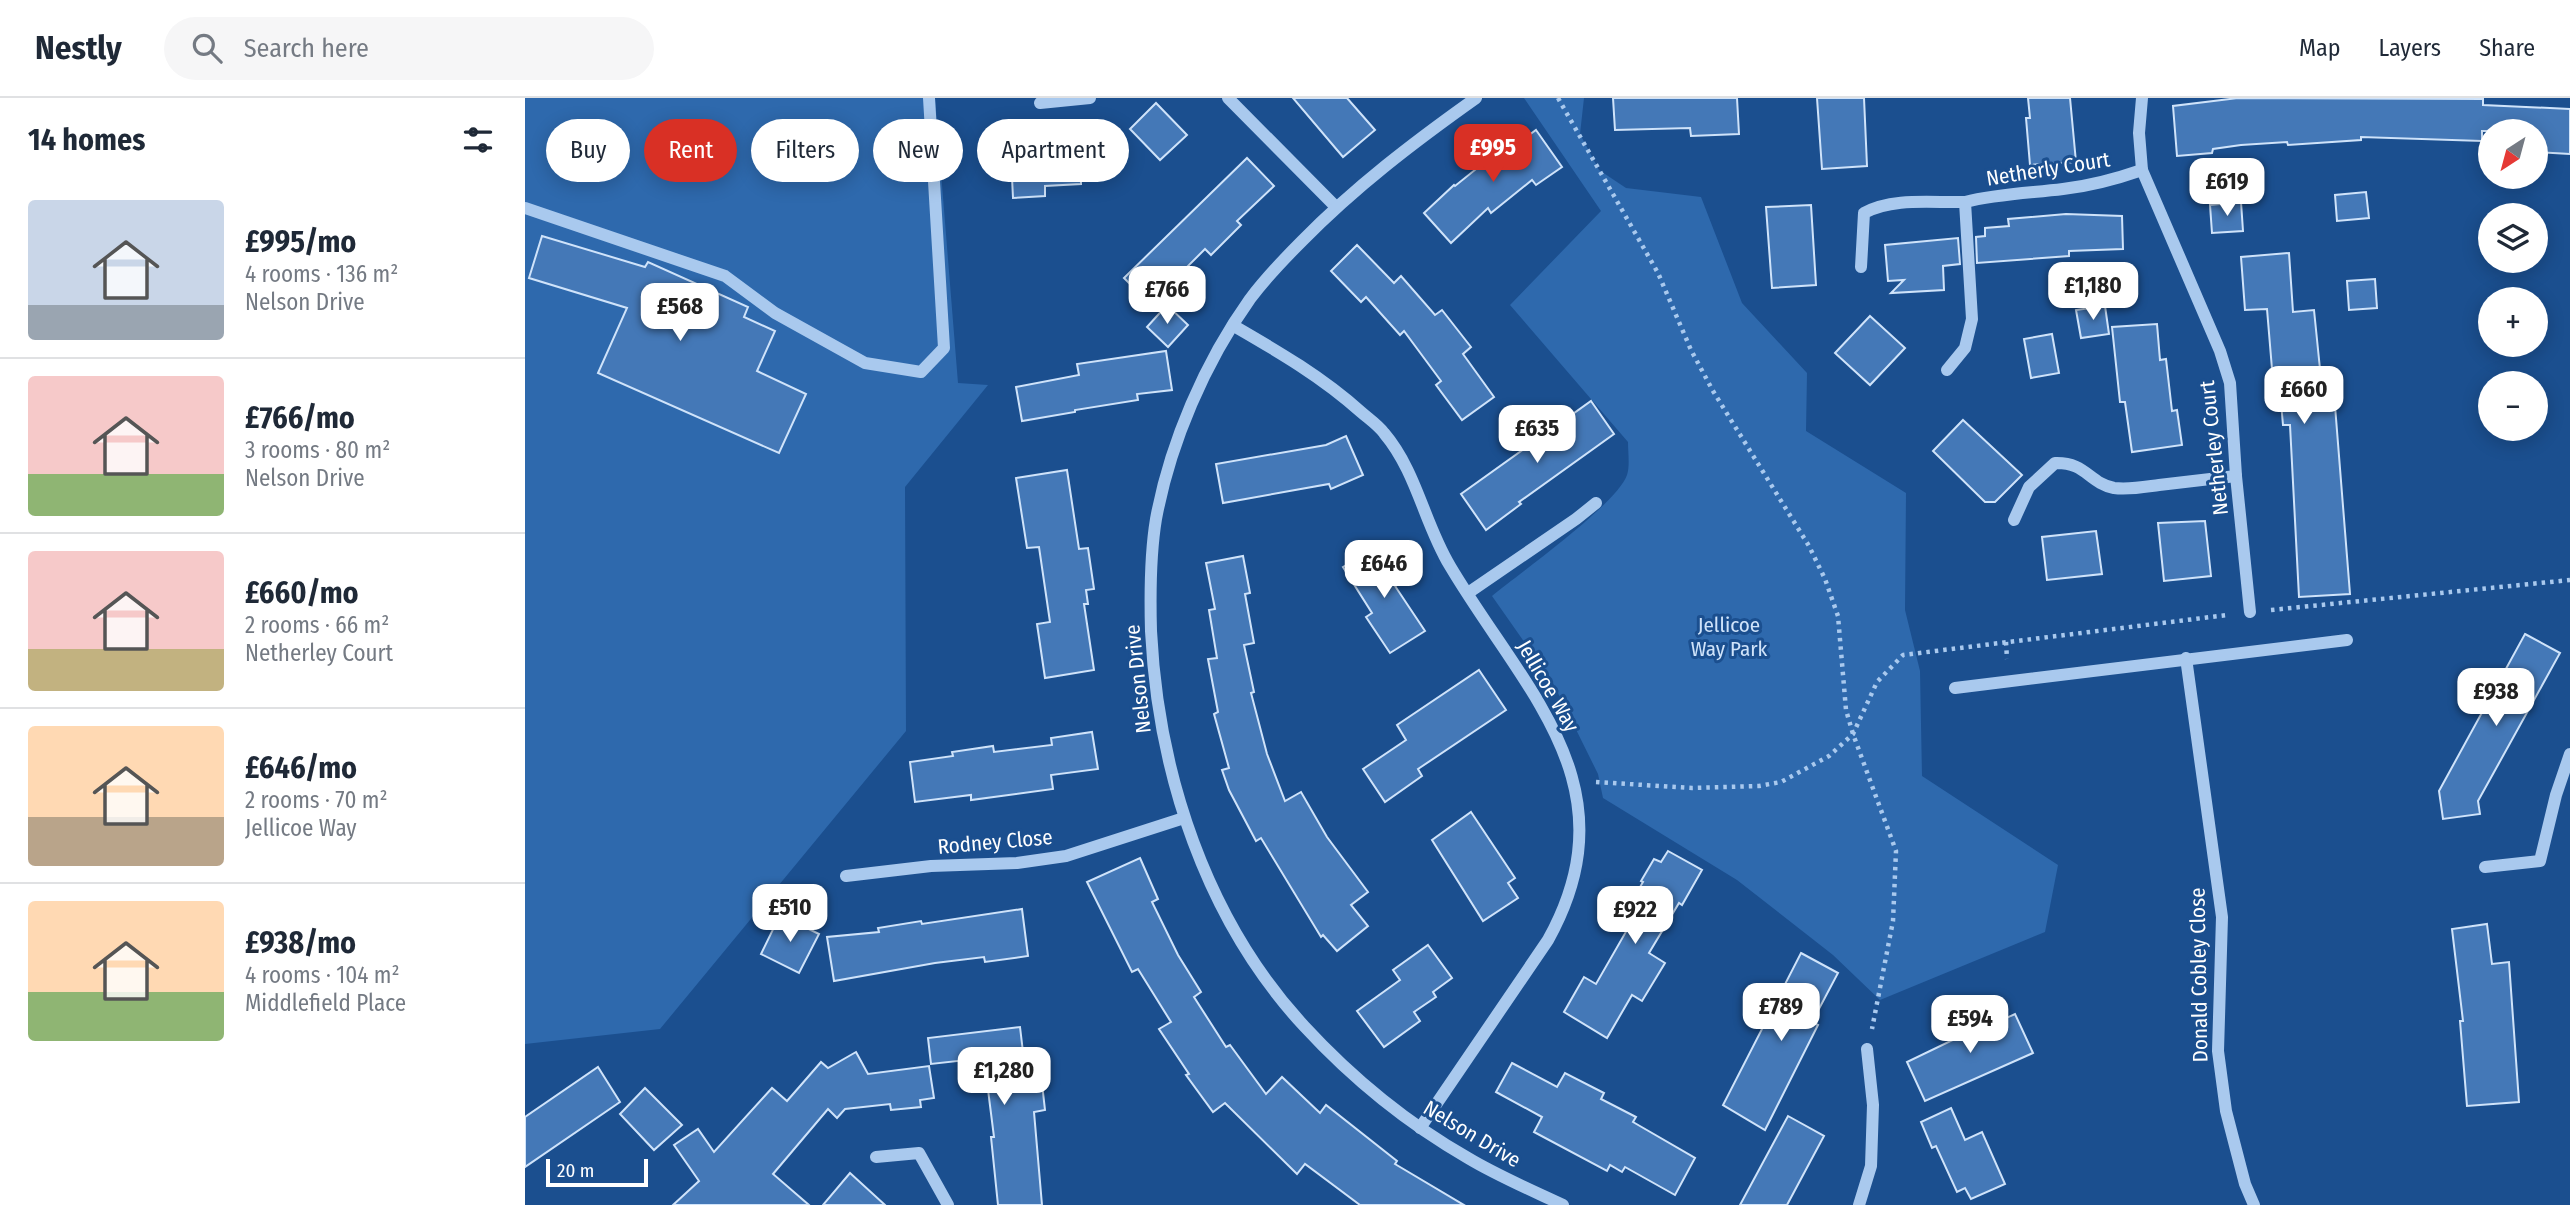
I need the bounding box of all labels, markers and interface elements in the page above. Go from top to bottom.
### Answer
search box [164,17,654,80]
text: Nestly [35,28,122,68]
icon: search [188,29,226,67]
text: Search here [244,33,369,64]
text: Map [2299,34,2341,62]
text: Layers [2379,34,2441,62]
text: Share [2479,34,2535,62]
chip: Buy [546,119,630,182]
chip: Rent [644,119,737,182]
chip: Filters [751,119,859,182]
chip: New [873,119,963,182]
chip: Apartment [977,119,1129,182]
north arrow [2478,119,2548,189]
map controls [2478,119,2548,441]
icon: filters [459,121,497,159]
text: 14 homes [28,122,145,158]
pin: £995 [1452,125,1534,184]
text: £995 [1470,133,1516,161]
street label: Netherly Court [1984,146,2112,192]
pin: £619 [2186,158,2268,218]
text: £619 [2205,167,2249,195]
button: layers [2478,203,2548,273]
text: £995/mo [245,224,356,260]
icon: home [84,228,168,312]
text: 4 rooms · 136 m² [245,260,398,288]
pin: £1,180 [2036,262,2150,322]
pin: £766 [1126,266,1208,326]
text: £1,180 [2064,271,2122,299]
text: £766 [1145,275,1189,303]
pin: £568 [639,284,721,343]
button: + [2478,287,2548,357]
text: Nelson Drive [245,288,365,316]
text: £568 [657,292,703,320]
pin: £660 [2263,366,2345,426]
button: − [2478,371,2548,441]
text: £660 [2280,375,2328,403]
street label: Netherley Court [2194,379,2234,517]
text: £766/mo [245,400,355,436]
icon: home [84,404,168,488]
pin: £635 [1496,406,1578,465]
text: £635 [1515,414,1559,442]
text: 3 rooms · 80 m² [245,436,390,464]
text: Nelson Drive [245,464,365,492]
pin: £646 [1343,540,1425,600]
text: £646 [1361,549,1407,577]
text: £660/mo [245,575,359,611]
icon: home [84,579,168,663]
text: 2 rooms · 66 m² [245,611,389,639]
park label: Jellicoe Way Park [1691,612,1768,662]
street label: Nelson Drive [1119,623,1157,735]
street label: Jellicoe Way [1511,635,1585,737]
text: Netherley Court [245,639,393,667]
pin: £938 [2455,668,2537,728]
text: £938 [2473,677,2519,705]
text: £646/mo [245,750,357,786]
icon: home [84,754,168,838]
text: 2 rooms · 70 m² [245,786,388,814]
text: Jellicoe Way [245,814,357,842]
street label: Rodney Close [936,824,1054,860]
pin: £510 [749,884,831,944]
pin: £922 [1594,886,1676,946]
street label: Donald Cobley Close [2184,887,2214,1063]
text: £510 [768,893,812,921]
text: £922 [1613,895,1657,923]
text: £938/mo [245,925,356,961]
icon: home [84,929,168,1013]
text: 4 rooms · 104 m² [245,961,400,989]
pin: £789 [1740,984,1822,1043]
text: Middlefield Place [245,989,406,1017]
text: £789 [1759,992,1803,1020]
pin: £594 [1929,996,2011,1055]
text: £594 [1947,1004,1993,1032]
pin: £1,280 [947,1048,1061,1107]
text: £1,280 [974,1056,1034,1084]
street label: Nelson Drive [1419,1095,1525,1173]
scale bar [546,1156,647,1188]
text: 20 m [557,1159,594,1182]

